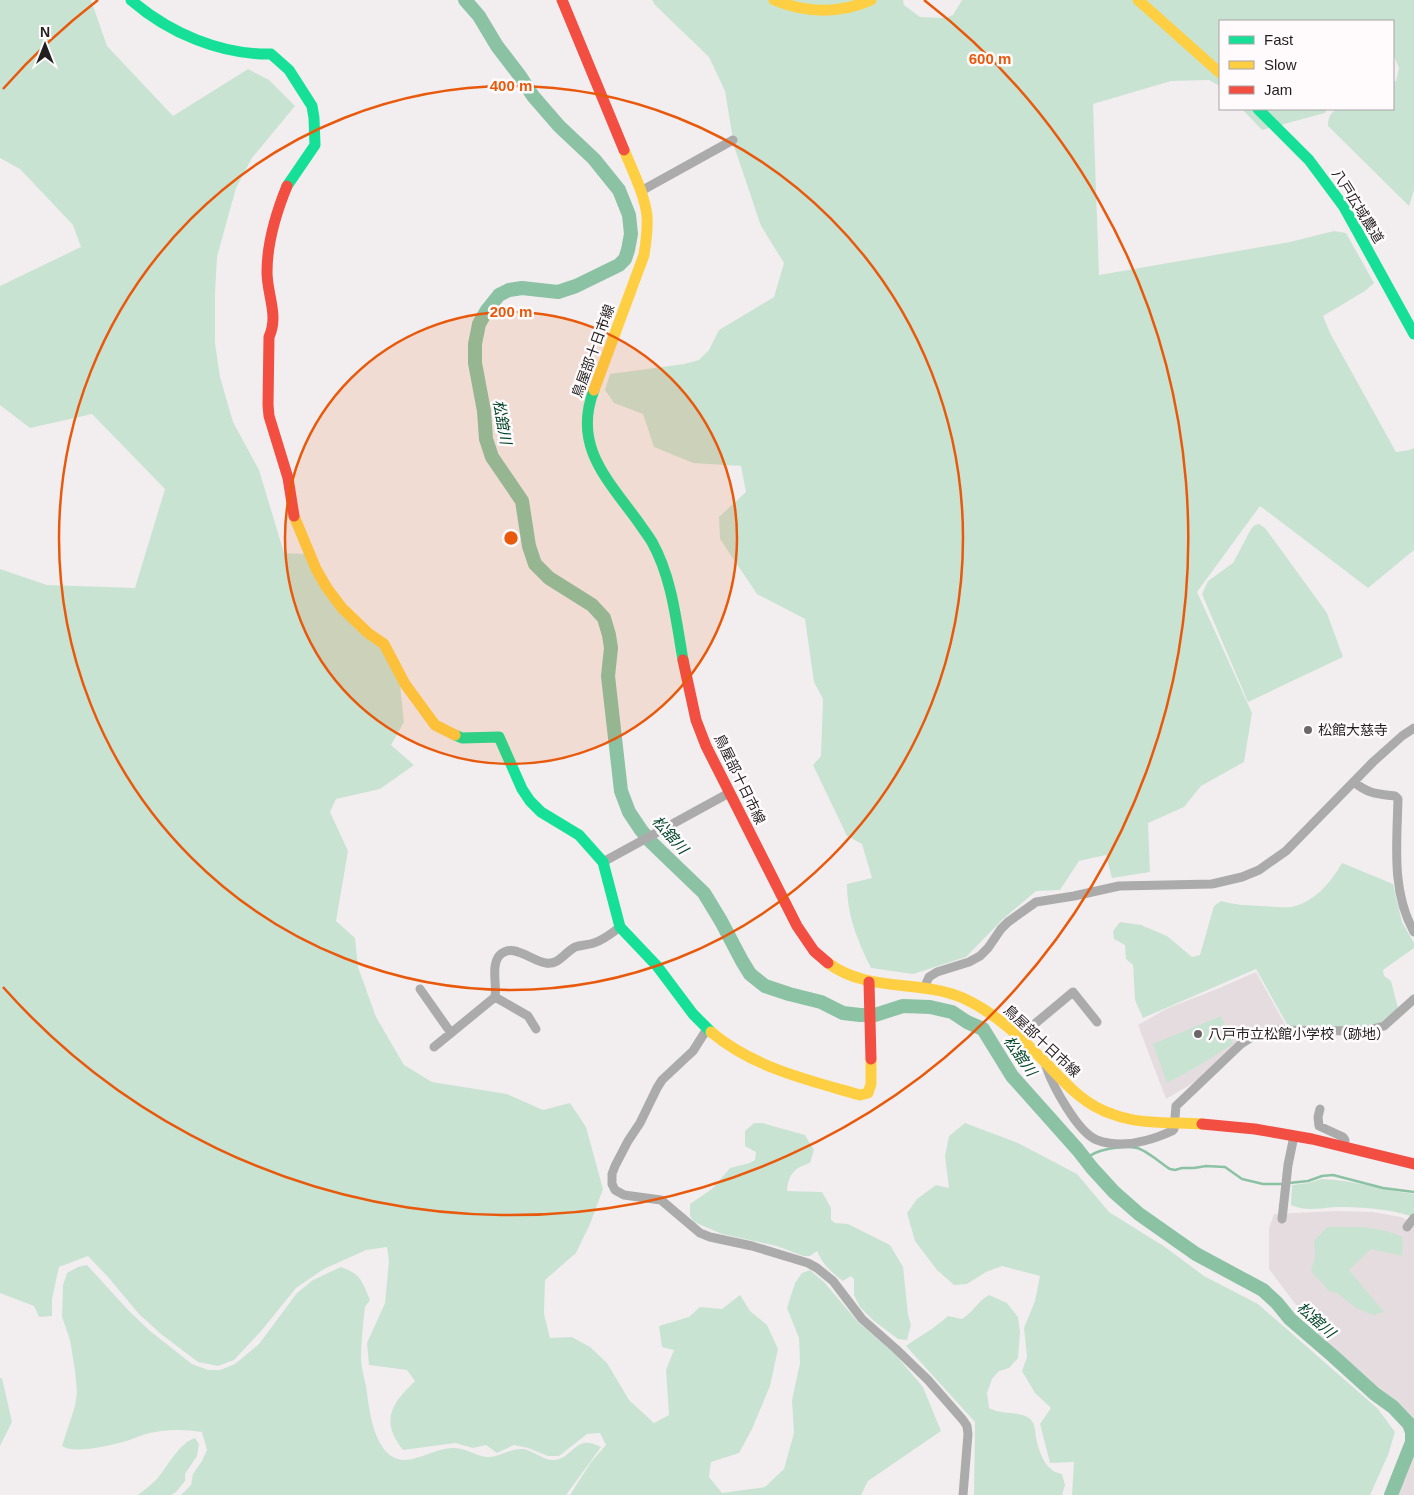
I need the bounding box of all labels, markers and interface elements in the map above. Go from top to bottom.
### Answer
north arrow [20,20,70,70]
legend [1219,20,1394,110]
text: N [40,24,50,40]
text: Fast [1264,31,1294,48]
text: 600 m [969,50,1011,67]
text: Slow [1264,56,1297,73]
text: 400 m [490,77,532,94]
text: Jam [1264,81,1292,98]
street label: 八戸広域農道 [1329,166,1387,246]
street label: 鳥屋部十日市線 [569,302,617,400]
text: 200 m [490,303,532,320]
water label: 松舘川 [490,398,515,448]
centre of rings [502,529,520,547]
place label: 松館大慈寺 [1318,722,1388,738]
marker: 松館大慈寺 [1302,724,1314,736]
street label: 鳥屋部十日市線 [711,731,769,827]
water label: 松舘川 [649,812,693,859]
street label: 鳥屋部十日市線 [1001,1002,1083,1080]
place label: 八戸市立松館小学校（跡地） [1208,1026,1390,1042]
marker: 八戸市立松館小学校（跡地） [1192,1028,1204,1040]
water label: 松舘川 [1001,1032,1041,1081]
water label: 松舘川 [1294,1298,1340,1342]

